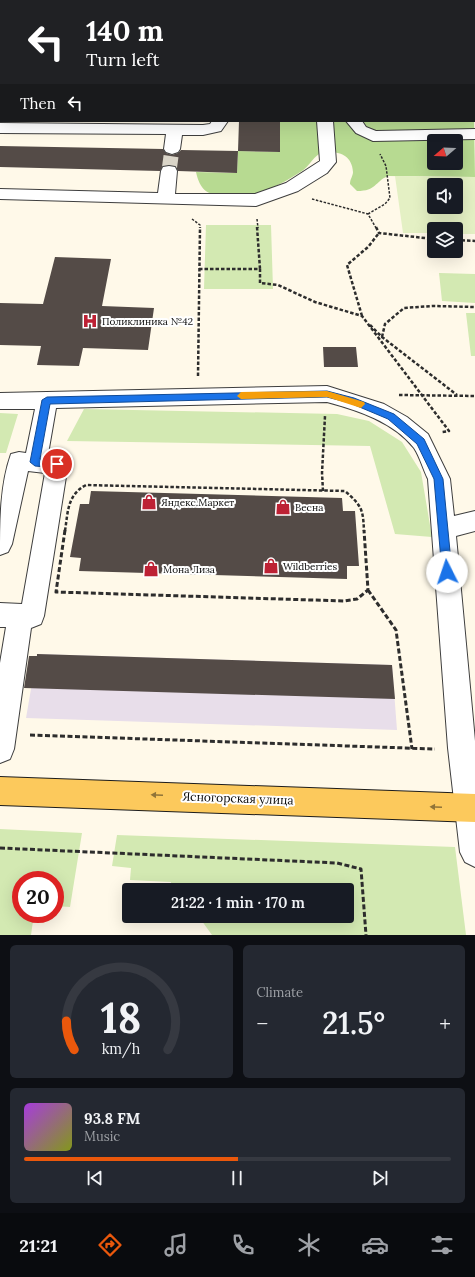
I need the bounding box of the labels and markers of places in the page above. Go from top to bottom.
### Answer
hospital icon: Поликлиника №42 [81,312,99,330]
place label: Поликлиника №42 [102,315,193,328]
pin [40,447,74,481]
shop icon: Яндекс.Маркет [140,493,158,511]
place label: Яндекс.Маркет [161,496,234,509]
shop icon: Весна [274,498,292,516]
place label: Весна [295,501,323,514]
shop icon: Wildberries [262,557,280,575]
shop icon: Мона Лиза [142,560,160,578]
place label: Wildberries [283,560,337,573]
place label: Мона Лиза [163,563,215,576]

